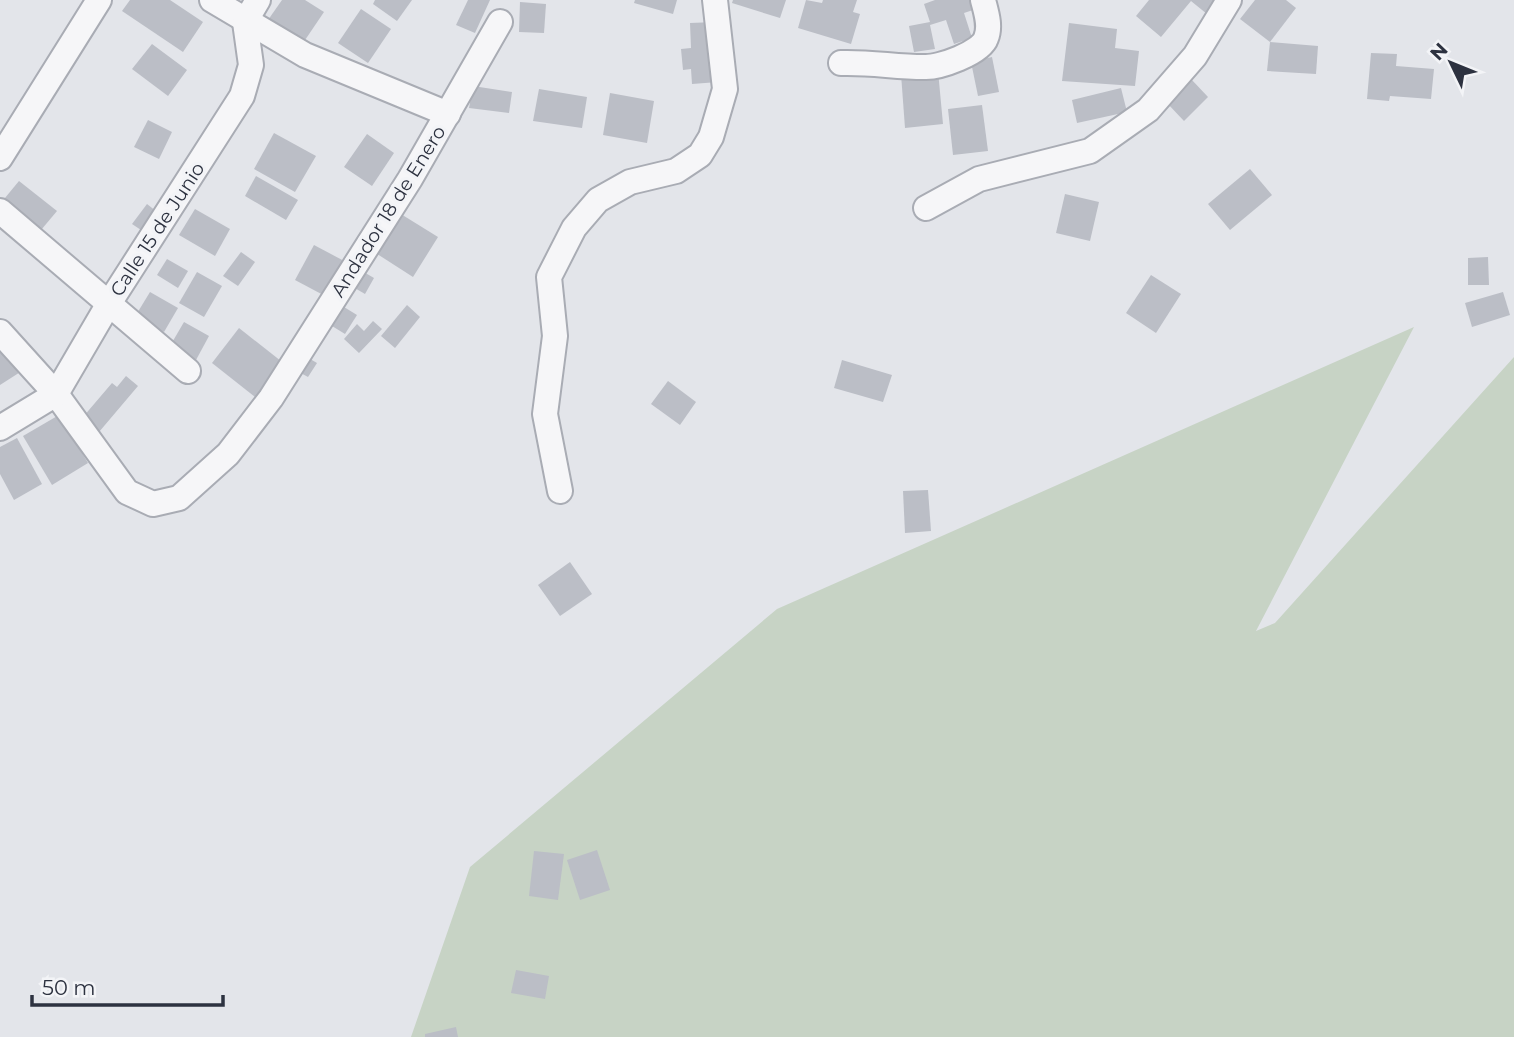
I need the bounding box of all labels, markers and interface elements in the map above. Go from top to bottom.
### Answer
north arrow [1416,28,1486,98]
text: N [1425,38,1453,65]
street label: Andador 18 de Enero [326,121,451,301]
street label: Calle 15 de Junio [105,158,209,301]
scale bar [32,964,222,1008]
text: 50 m [42,975,96,1000]

